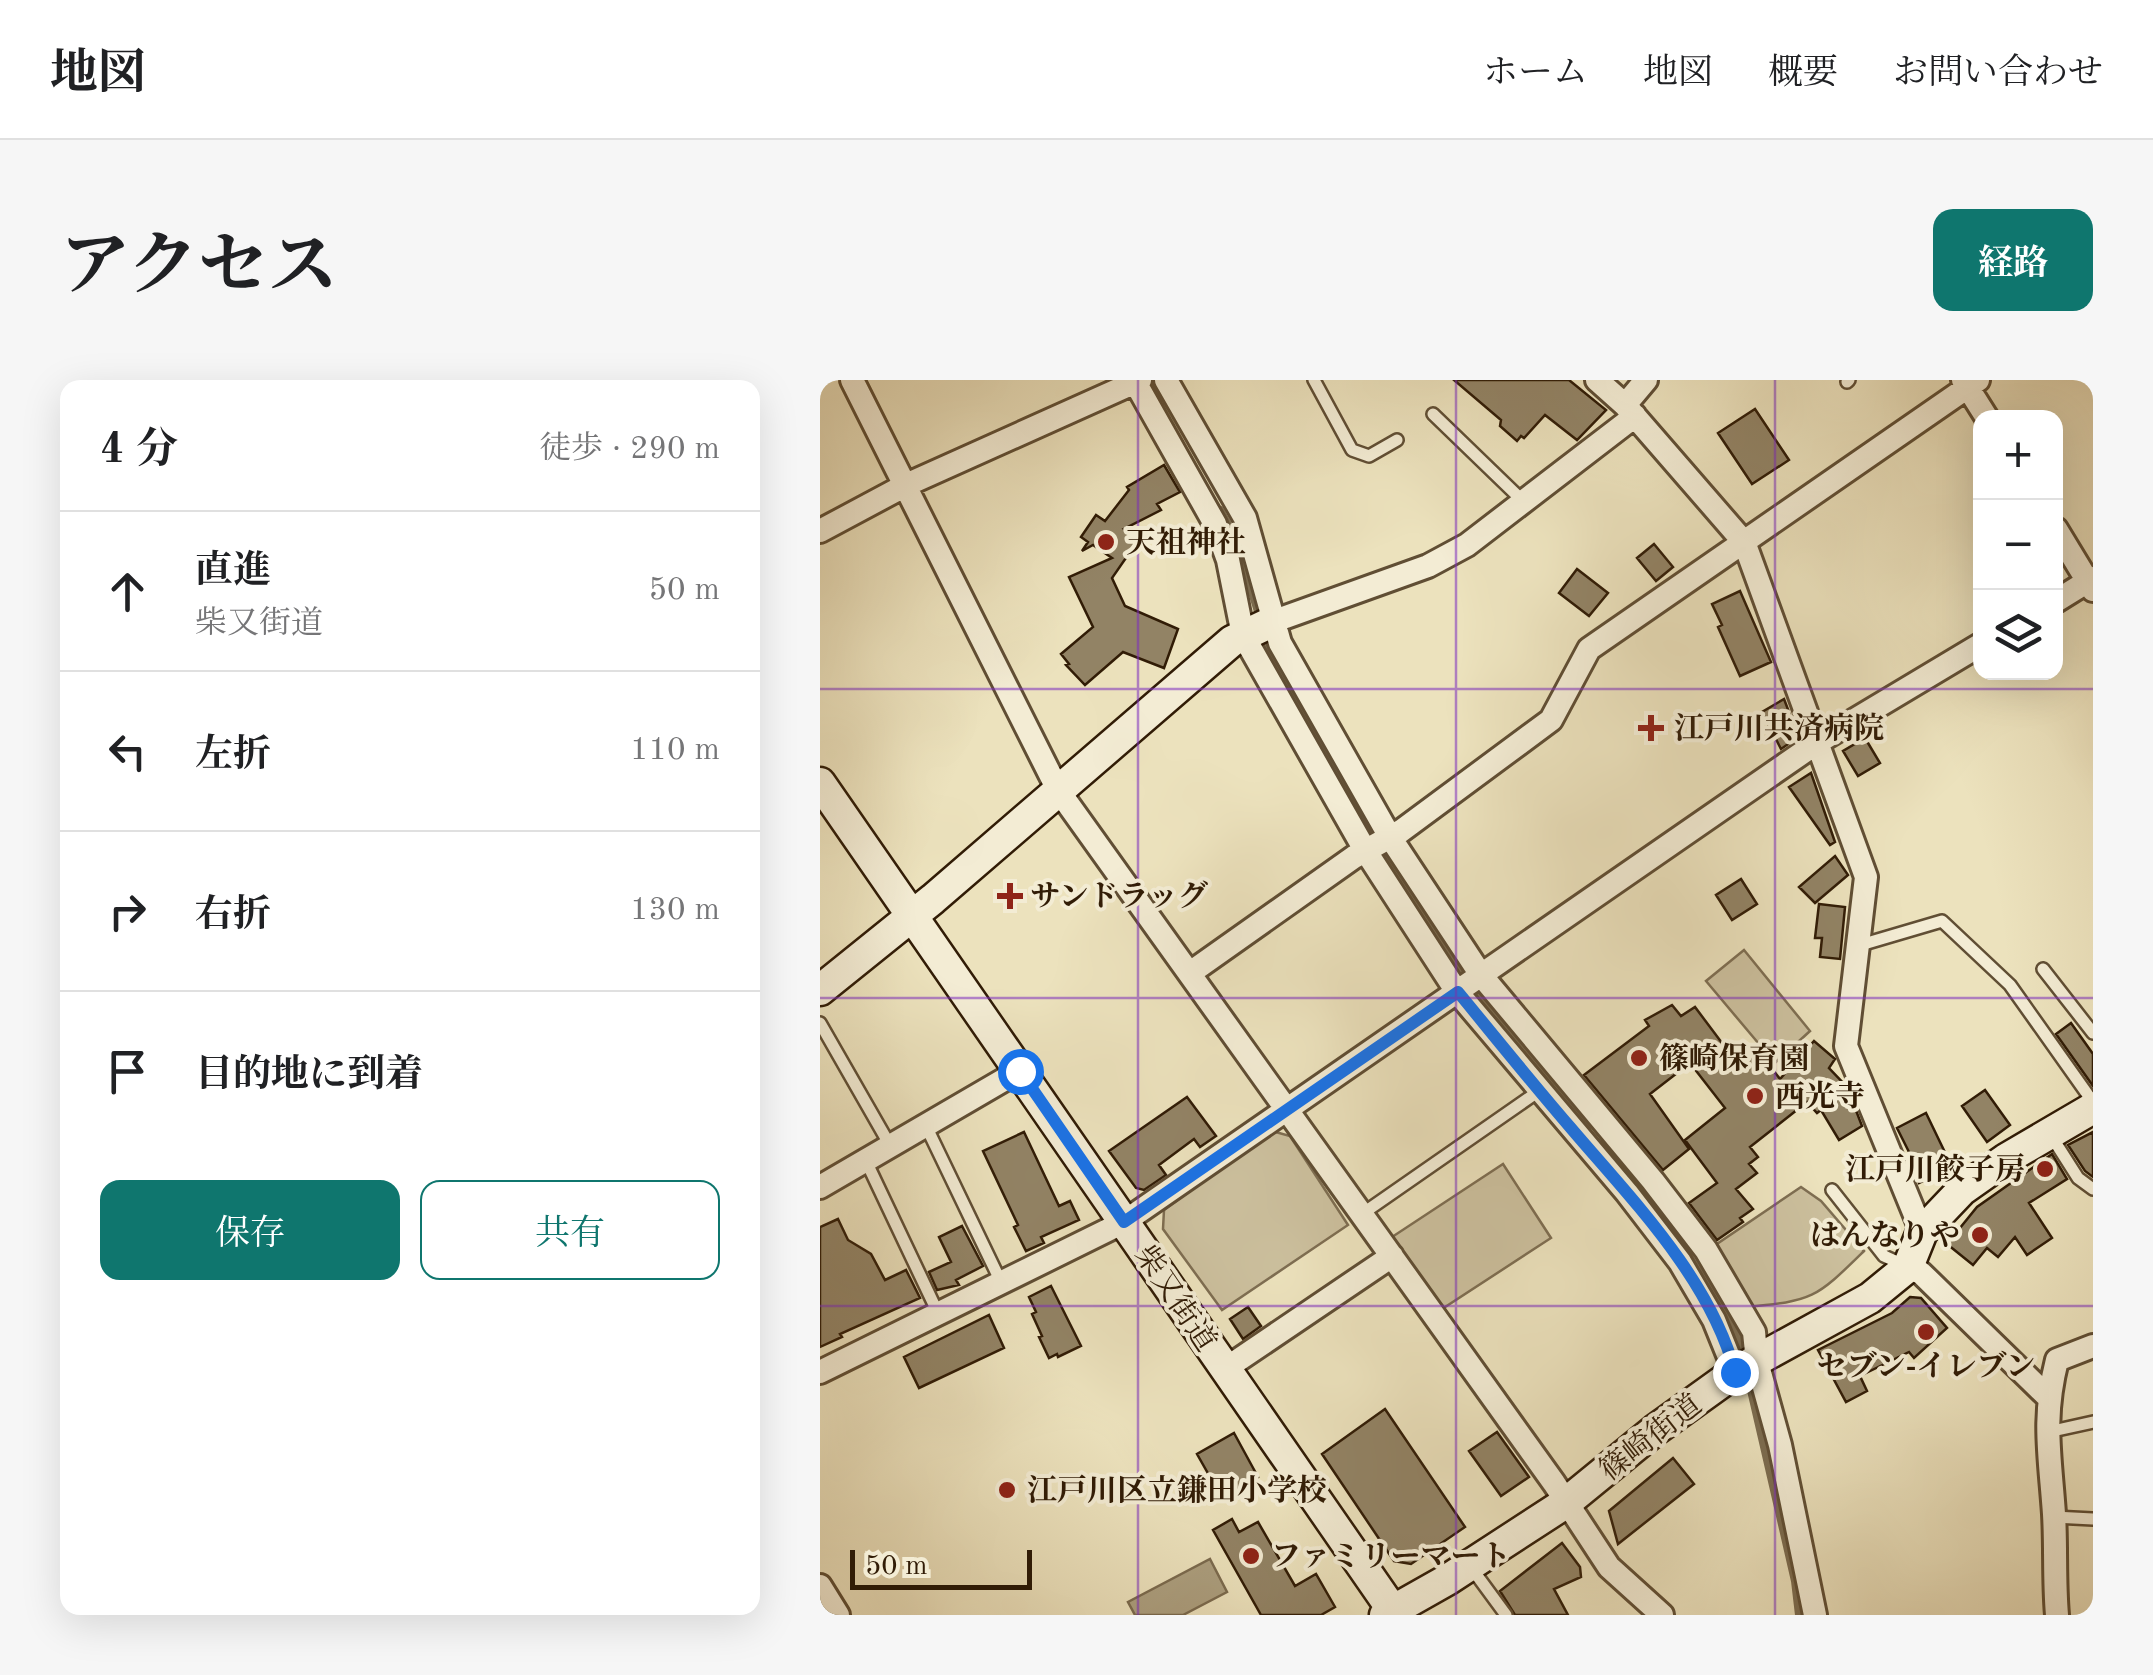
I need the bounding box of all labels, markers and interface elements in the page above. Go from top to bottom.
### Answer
text: 地図 [50,51,146,99]
text: ホーム [1483,56,1588,91]
text: 地図 [1643,56,1713,91]
text: 概要 [1768,56,1838,91]
text: お問い合わせ [1893,56,2103,91]
button: 経路 [1933,209,2093,311]
text: アクセス [60,235,338,305]
map controls [1973,410,2063,680]
button: + [1973,410,2063,500]
text: 4 分 [100,430,178,472]
text: 徒歩 · 290 m [539,434,720,466]
button: − [1973,500,2063,590]
place label: 天祖神社 [1126,526,1246,559]
marker: 天祖神社 [1095,531,1117,553]
text: 直進 [195,553,271,591]
icon: ahead [100,564,155,619]
text: 50 m [649,575,720,607]
button: layers [1973,590,2063,680]
text: 柴又街道 [195,609,323,641]
place label: 江戸川共済病院 [1674,712,1884,745]
marker: 江戸川共済病院 [1638,715,1664,741]
icon: left [100,724,155,779]
text: 110 m [630,735,720,767]
text: 左折 [195,737,271,775]
place label: サンドラッグ [1030,880,1208,913]
icon: right [100,884,155,939]
marker: サンドラッグ [999,885,1021,907]
text: 130 m [630,895,720,927]
text: 右折 [195,897,271,935]
place label: 篠崎保育園 [1659,1042,1809,1075]
icon: arrive [100,1044,155,1099]
marker: 篠崎保育園 [1628,1047,1650,1069]
route start [998,1049,1044,1095]
text: 目的地に到着 [195,1057,423,1095]
place label: 西光寺 [1775,1080,1865,1113]
marker: 西光寺 [1744,1085,1766,1107]
place label: 江戸川餃子房 [1845,1153,2025,1186]
marker: 江戸川餃子房 [2034,1158,2056,1180]
button: 保存 [100,1180,400,1280]
button: 共有 [420,1180,720,1280]
place label: はんなりや [1810,1220,1960,1252]
marker: はんなりや [1969,1224,1991,1246]
street label: 柴又街道 [1128,1239,1223,1357]
marker: セブン-イレブン [1915,1321,1937,1343]
route end [1713,1350,1759,1396]
place label: セブン-イレブン [1817,1350,2035,1383]
street label: 篠崎街道 [1593,1387,1708,1487]
place label: 江戸川区立鎌田小学校 [1027,1474,1327,1507]
marker: 江戸川区立鎌田小学校 [996,1479,1018,1501]
place label: ファミリーマート [1271,1542,1510,1573]
scale bar [850,1545,1032,1590]
marker: ファミリーマート [1240,1545,1262,1567]
text: 50 m [865,1553,928,1581]

